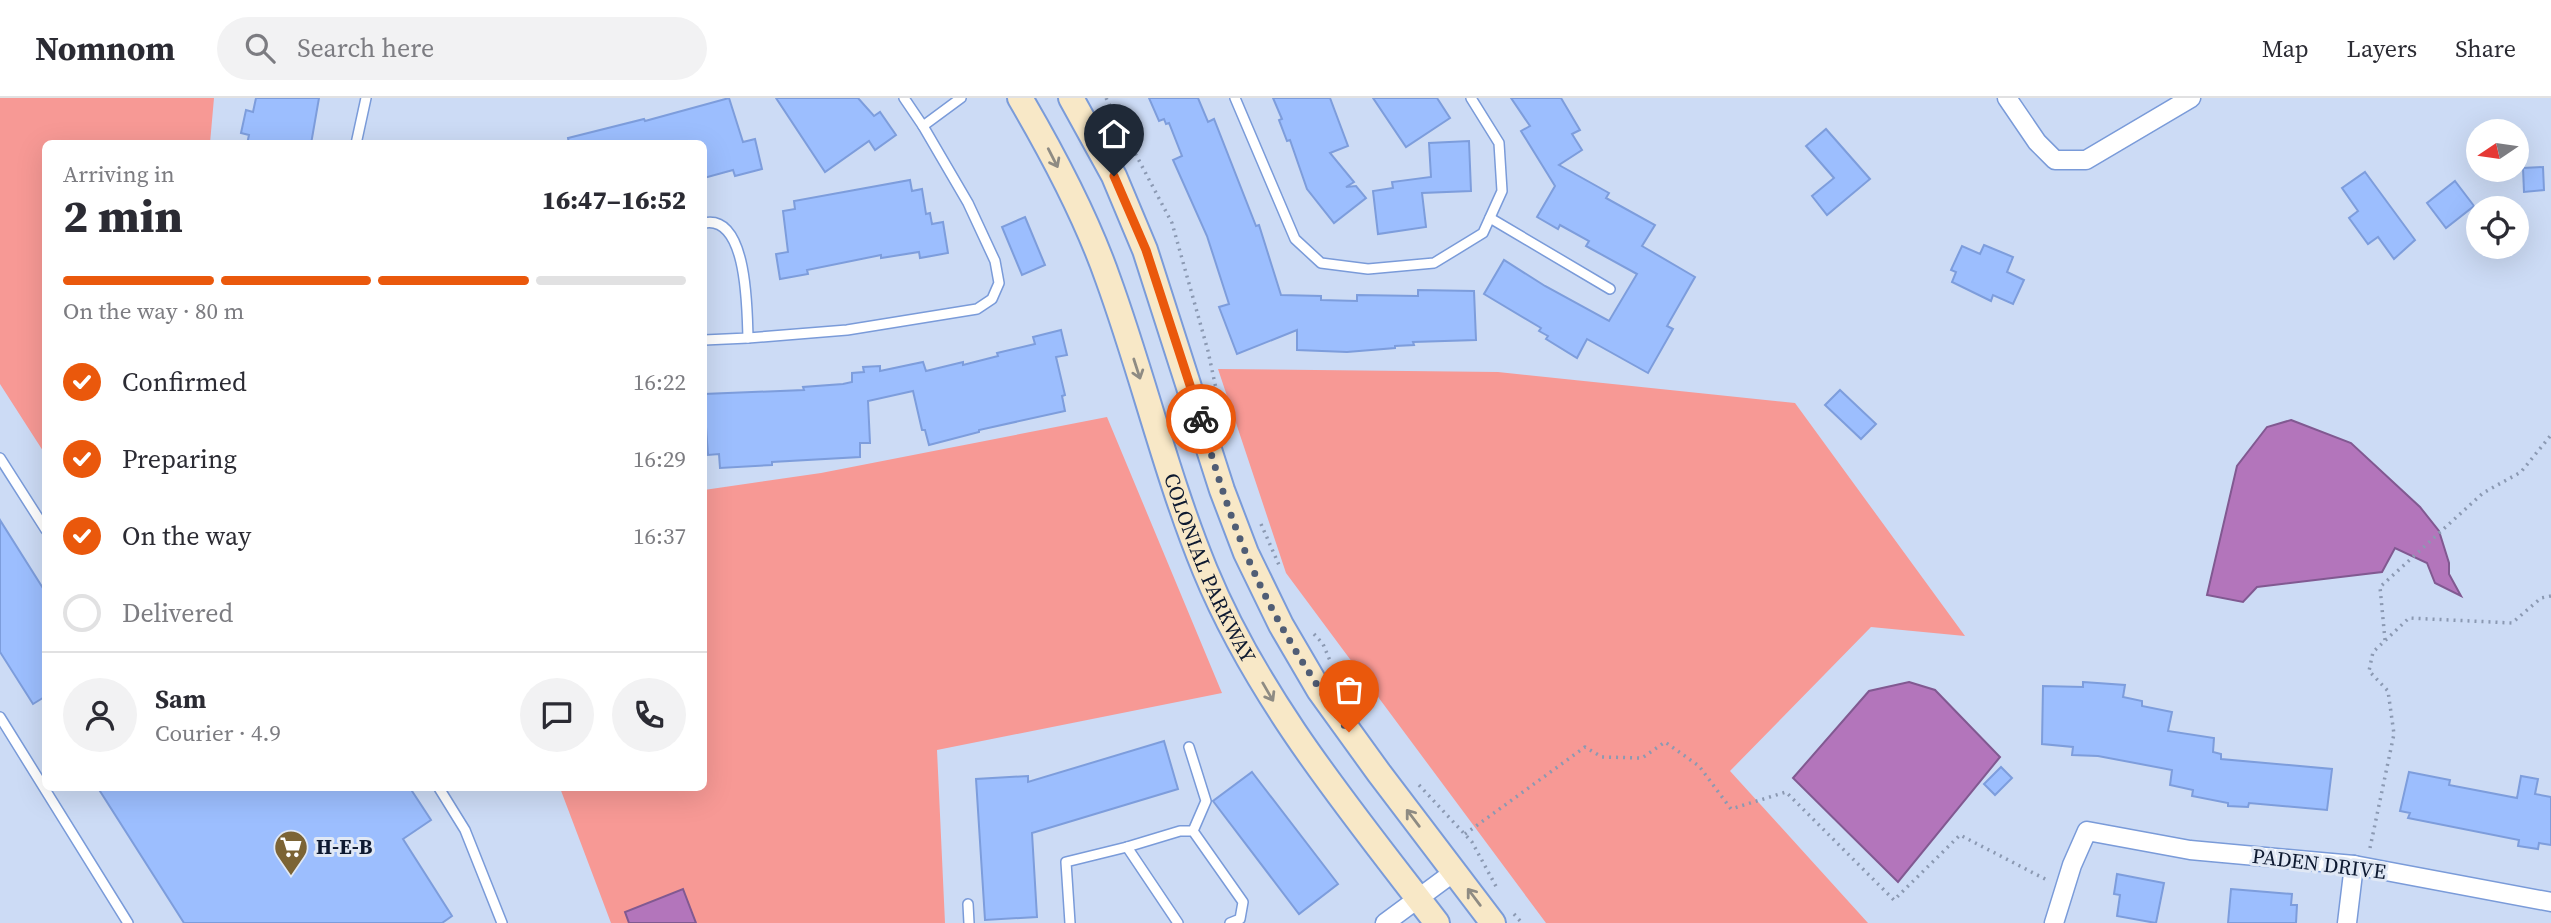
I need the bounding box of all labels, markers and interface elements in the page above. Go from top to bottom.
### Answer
search box [217,17,707,80]
text: Nomnom [35,26,175,71]
icon: search [241,29,279,67]
text: Search here [297,30,434,66]
text: Map [2262,32,2309,65]
text: Layers [2347,32,2417,65]
text: Share [2455,32,2516,65]
pin [1084,104,1144,176]
icon: home [1095,115,1133,153]
north arrow [2466,119,2529,182]
map controls [2466,119,2529,259]
one-way arrow [1047,147,1060,168]
text: Arriving in [63,158,175,190]
text: 16:47–16:52 [542,182,686,218]
text: 2 min [63,184,183,247]
button: locate [2466,196,2529,259]
text: On the way · 80 m [63,295,244,327]
one-way arrow [1132,357,1145,379]
icon: check [63,363,101,401]
text: Confirmed [122,364,247,400]
text: 16:22 [633,366,686,398]
courier [1166,384,1236,454]
icon: bike [1182,400,1220,438]
icon: check [63,440,101,478]
text: Preparing [122,441,237,477]
text: 16:29 [633,443,686,475]
street label: COLONIAL PARKWAY [1157,469,1263,669]
icon: check [63,517,101,555]
text: On the way [122,518,251,554]
text: 16:37 [633,520,686,552]
text: Delivered [122,595,233,631]
pin [1319,660,1379,732]
icon: bag [1330,671,1368,709]
button: person [63,678,137,752]
button: chat [520,678,594,752]
button: phone [612,678,686,752]
text: Sam [155,681,206,717]
one-way arrow [1262,682,1276,702]
text: Courier · 4.9 [155,717,281,749]
one-way arrow [1405,809,1420,827]
supermarket icon: H-E-B [272,828,310,877]
place label: H-E-B [316,832,373,861]
street label: PADEN DRIVE [2250,841,2388,886]
one-way arrow [1466,889,1481,907]

